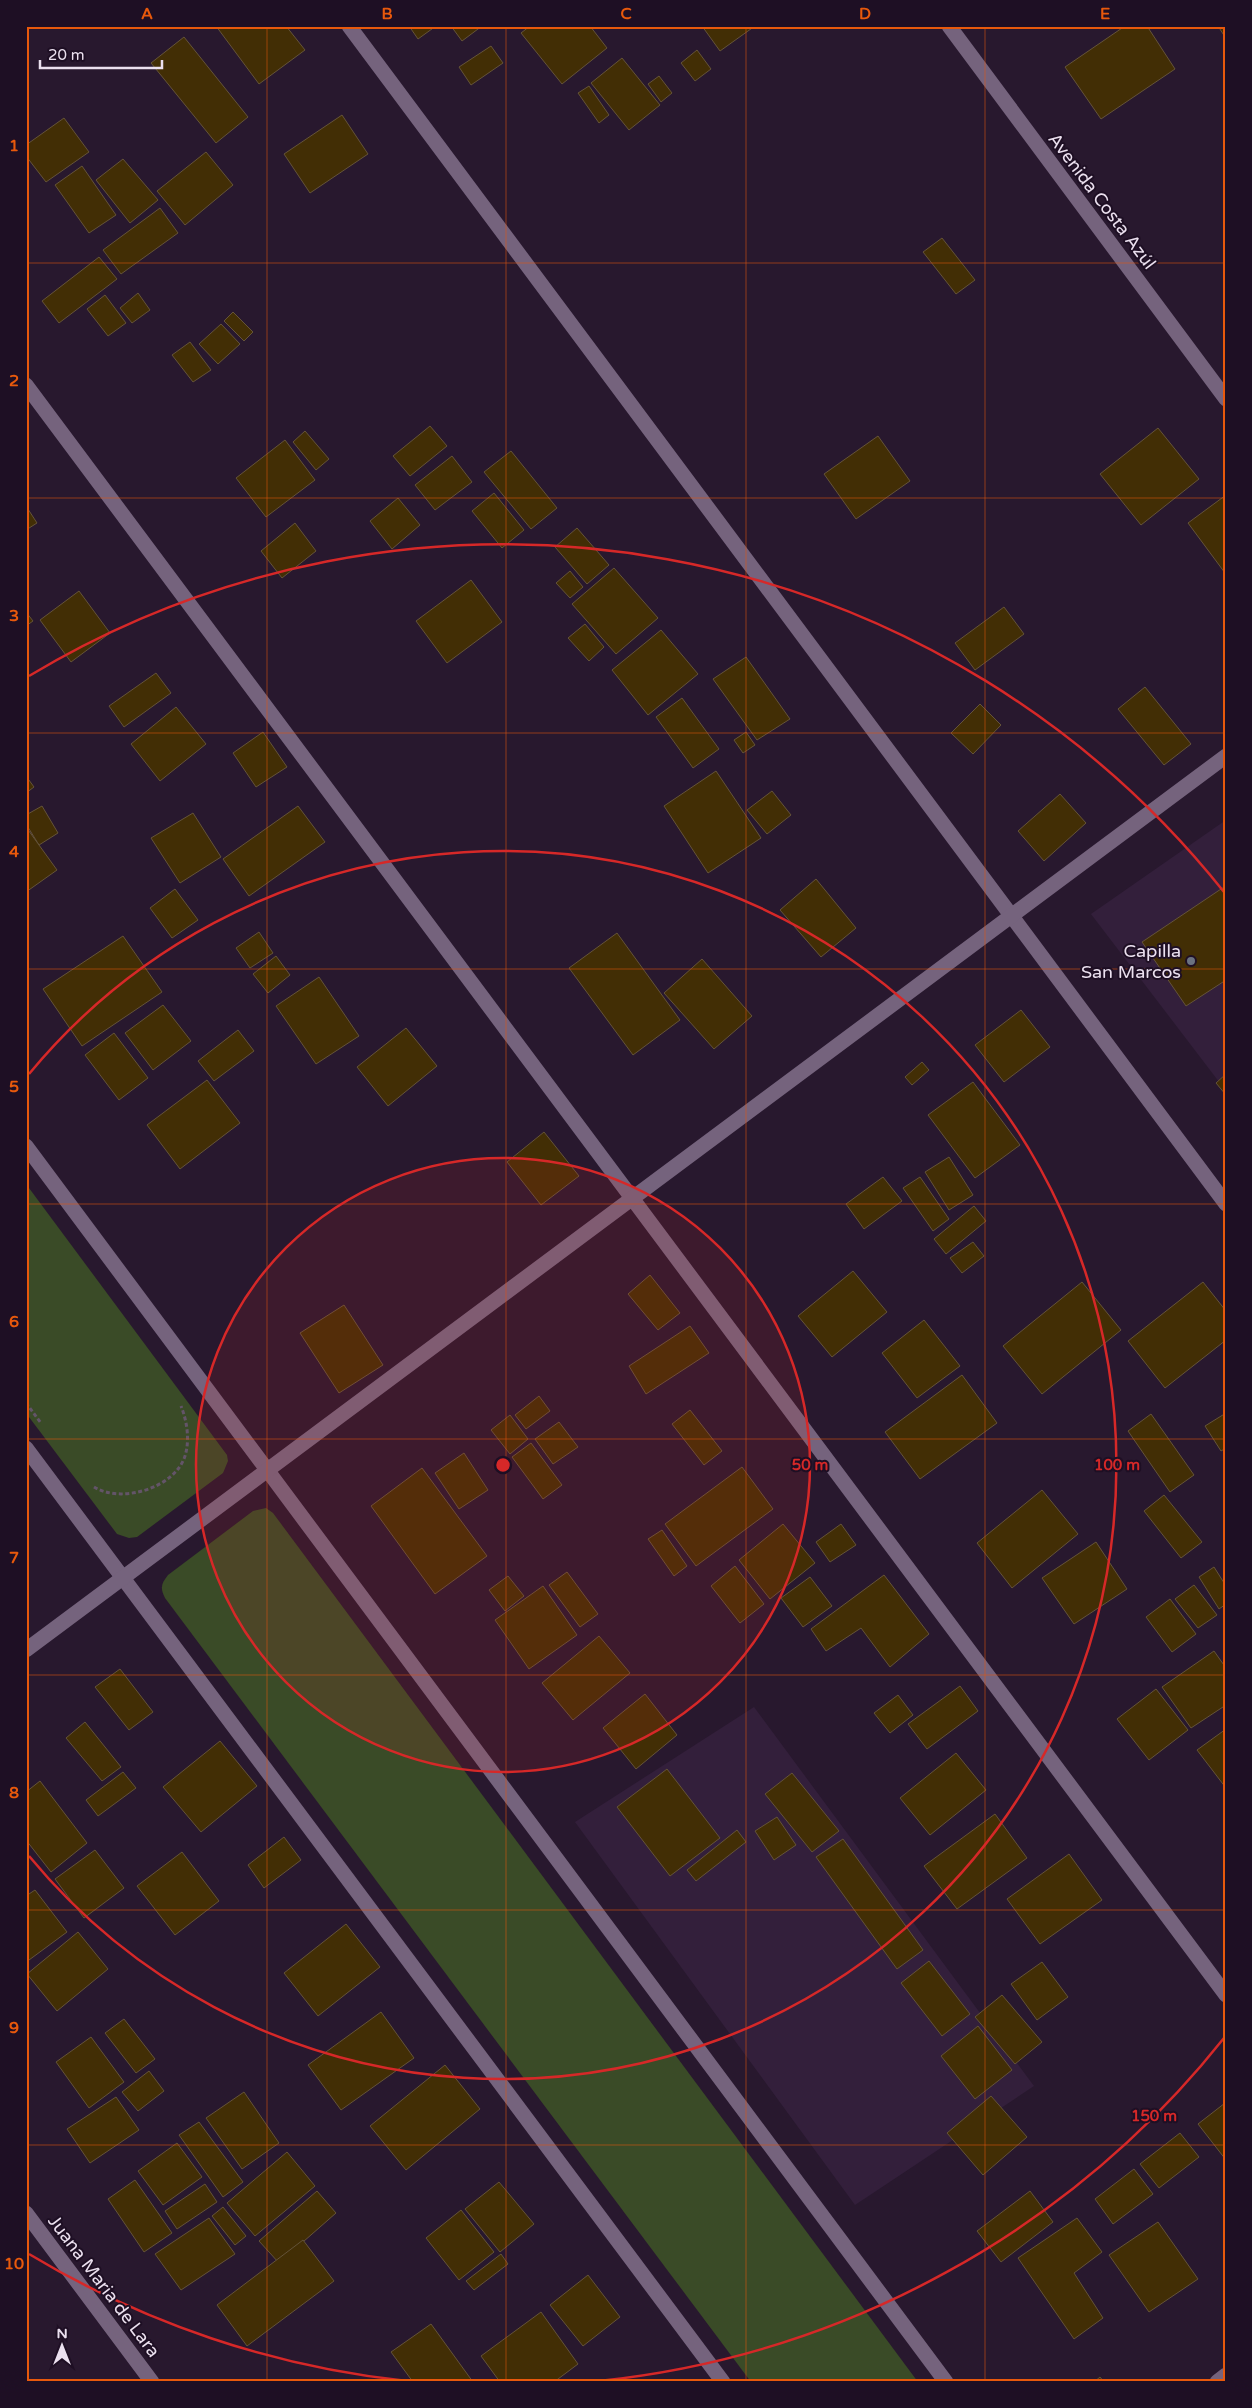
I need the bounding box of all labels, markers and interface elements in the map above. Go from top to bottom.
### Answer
text: A [141,4,153,24]
text: B [381,4,393,24]
text: C [620,4,632,24]
text: D [859,4,871,24]
text: E [1100,4,1110,24]
scale bar [40,38,162,70]
text: 20 m [48,46,85,64]
street label: Avenida Costa Azúl [1043,128,1161,274]
text: 1 [9,136,19,156]
text: 2 [9,371,19,391]
text: 3 [9,606,19,626]
text: 4 [9,842,19,862]
place label: Capilla San Marcos [1081,940,1181,983]
marker: Capilla San Marcos [1185,955,1197,967]
text: 5 [9,1077,19,1097]
text: 6 [9,1312,19,1332]
centre of rings [494,1456,512,1474]
text: 50 m [792,1456,828,1474]
text: 100 m [1094,1456,1140,1474]
text: 7 [9,1548,19,1568]
text: 8 [9,1783,19,1803]
text: 9 [9,2018,19,2038]
text: 150 m [1131,2107,1177,2125]
street label: Juana Maria de Lara [43,2210,165,2362]
text: 10 [4,2254,24,2274]
north arrow [38,2320,88,2370]
text: N [56,2325,68,2342]

